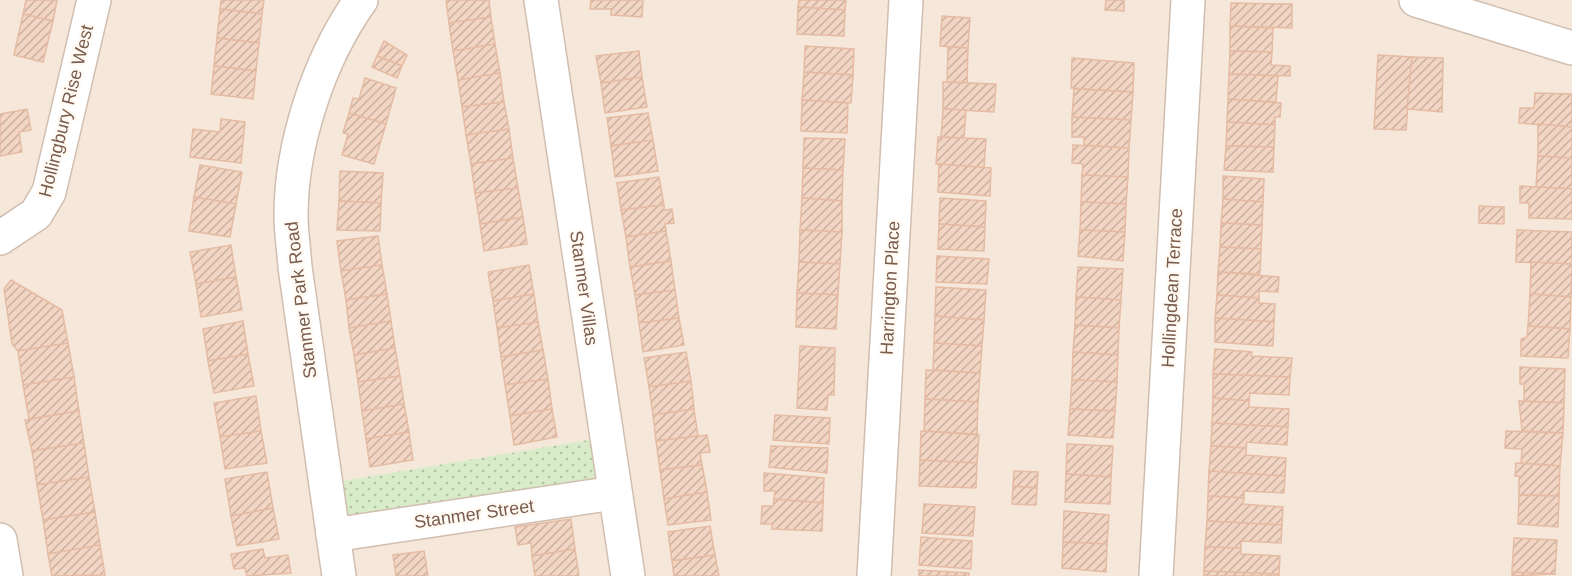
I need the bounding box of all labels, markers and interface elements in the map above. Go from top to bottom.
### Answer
street label: Hollingbury Rise West [35,23,97,199]
street label: Hollingdean Terrace [1158,208,1186,368]
street label: Stanmer Park Road [281,220,321,380]
street label: Harrington Place [877,221,903,355]
street label: Stanmer Villas [566,229,602,347]
street label: Stanmer Street [413,496,535,532]

